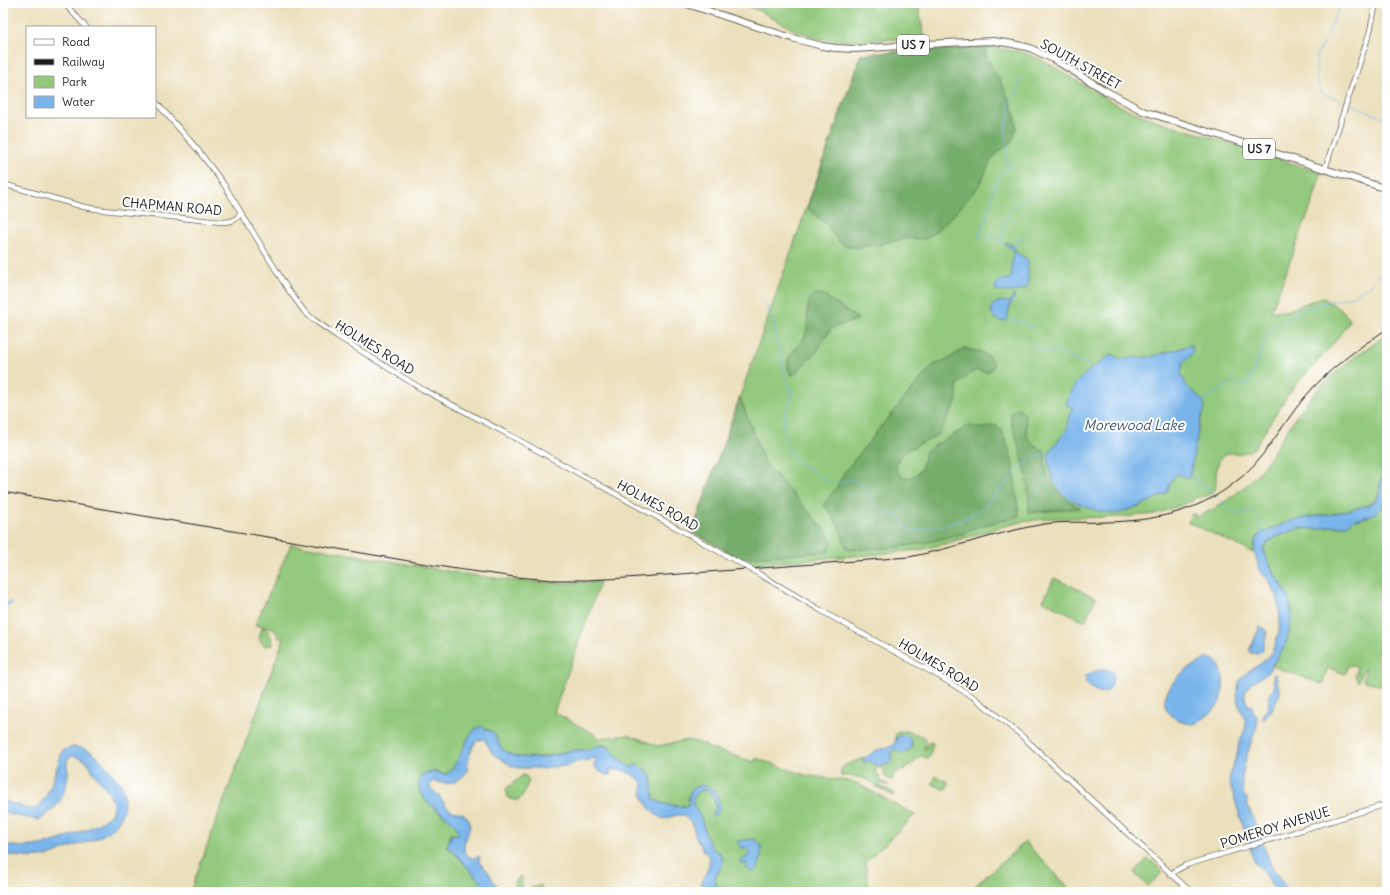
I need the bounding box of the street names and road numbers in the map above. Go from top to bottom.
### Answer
road number: US 7 [897,35,929,55]
street label: SOUTH STREET [1037,35,1124,94]
road number: US 7 [1243,139,1275,159]
street label: CHAPMAN ROAD [121,194,223,219]
street label: HOLMES ROAD [332,316,418,379]
street label: HOLMES ROAD [614,476,702,535]
street label: HOLMES ROAD [895,635,982,696]
street label: POMEROY AVENUE [1218,803,1332,852]

